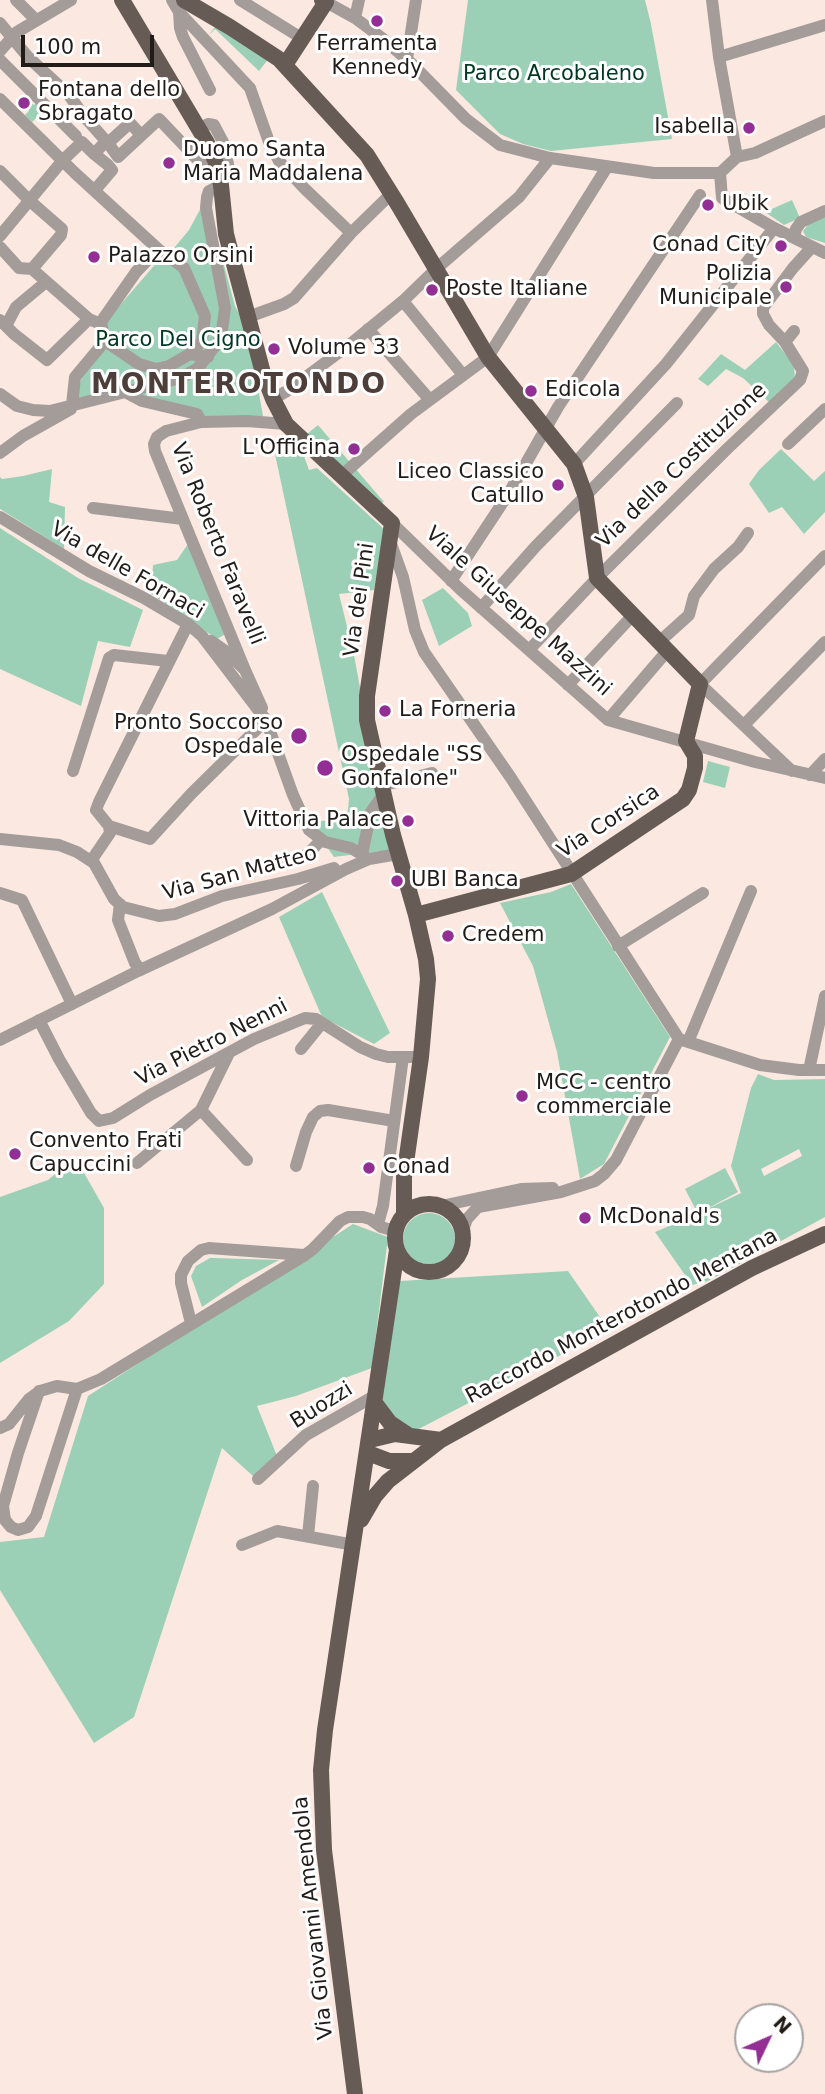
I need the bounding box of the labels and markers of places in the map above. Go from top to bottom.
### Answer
marker: Ferramenta Kennedy [369,13,385,29]
place label: Ferramenta Kennedy [316,32,438,82]
place label: Fontana dello Sbragato [38,78,180,128]
marker: Fontana dello Sbragato [16,95,32,111]
place label: Isabella [654,115,735,141]
marker: Isabella [741,120,757,136]
place label: Duomo Santa Maria Maddalena [183,138,363,188]
marker: Duomo Santa Maria Maddalena [161,155,177,171]
place label: Ubik [722,192,769,218]
marker: Ubik [700,197,716,213]
place label: Conad City [652,233,767,259]
marker: Conad City [773,238,789,254]
place label: Palazzo Orsini [108,244,254,270]
marker: Palazzo Orsini [86,249,102,265]
place label: Polizia Municipale [659,262,772,312]
place label: Poste Italiane [446,277,588,303]
marker: Polizia Municipale [778,279,794,295]
marker: Poste Italiane [424,282,440,298]
place label: Volume 33 [288,336,400,362]
marker: Volume 33 [266,341,282,357]
place label: Edicola [545,378,621,404]
marker: Edicola [523,383,539,399]
place label: L'Officina [242,436,340,462]
marker: L'Officina [346,441,362,457]
place label: Liceo Classico Catullo [397,460,544,510]
marker: Liceo Classico Catullo [550,477,566,493]
place label: La Forneria [399,698,516,724]
marker: La Forneria [377,703,393,719]
place label: Pronto Soccorso Ospedale [114,711,283,761]
marker: Pronto Soccorso Ospedale [289,726,309,746]
place label: Ospedale "SS Gonfalone" [341,743,483,793]
marker: Ospedale "SS Gonfalone" [315,758,335,778]
place label: Vittoria Palace [243,808,394,834]
marker: Vittoria Palace [400,813,416,829]
place label: UBI Banca [411,868,519,894]
marker: UBI Banca [389,873,405,889]
place label: Credem [462,923,544,949]
marker: Credem [440,928,456,944]
place label: MCC - centro commerciale [536,1071,671,1121]
marker: MCC - centro commerciale [514,1088,530,1104]
place label: Convento Frati Capuccini [29,1129,182,1179]
marker: Convento Frati Capuccini [7,1146,23,1162]
place label: Conad [383,1155,450,1181]
marker: Conad [361,1160,377,1176]
place label: McDonald's [599,1205,720,1231]
marker: McDonald's [577,1210,593,1226]

